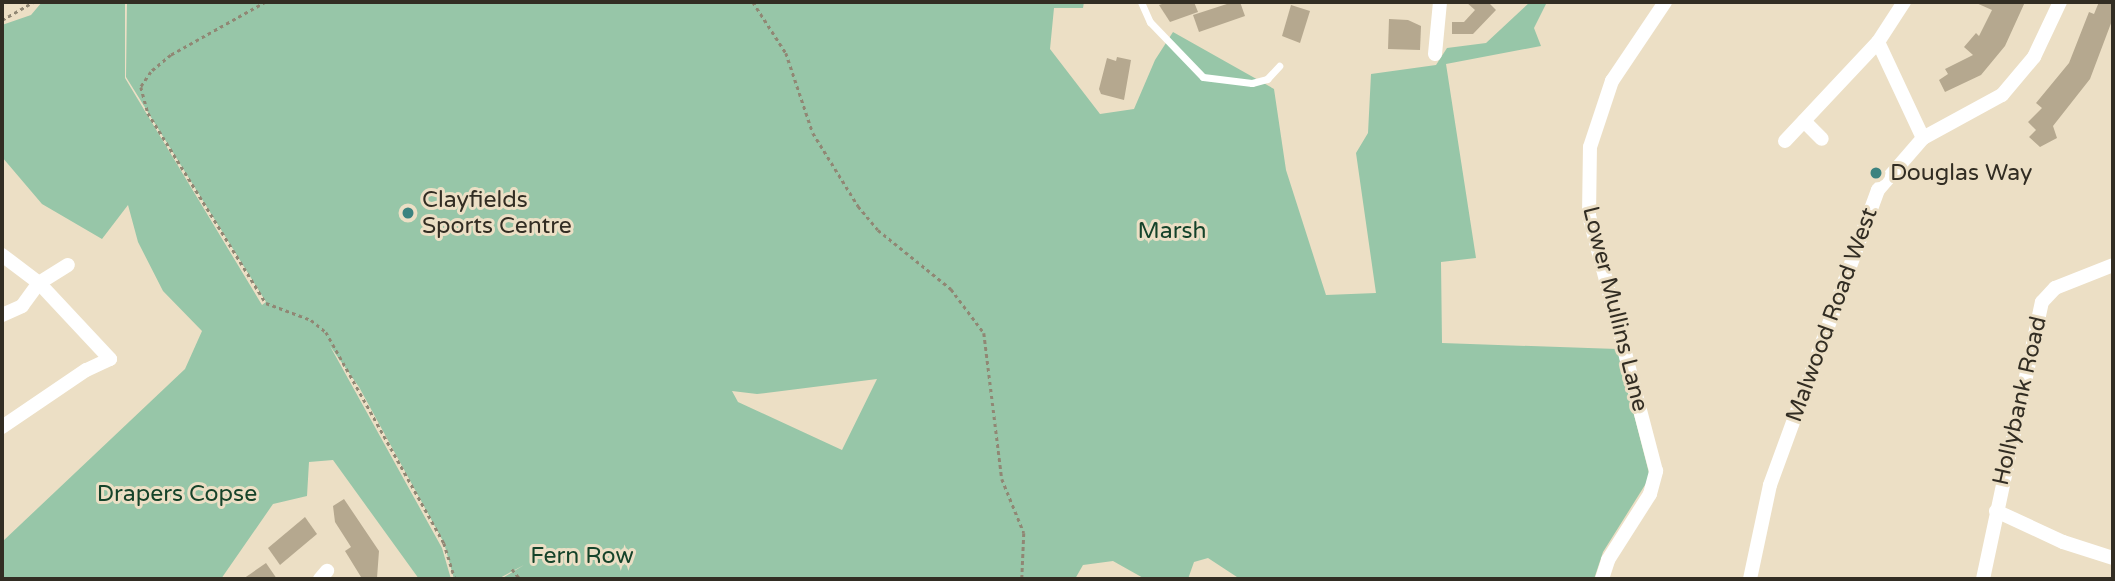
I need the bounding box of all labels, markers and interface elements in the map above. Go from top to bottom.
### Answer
place label: Douglas Way [1890,159,2032,187]
marker: Douglas Way [1868,165,1884,181]
place label: Clayfields Sports Centre [422,186,572,240]
street label: Lower Mullins Lane [1576,204,1654,414]
street label: Malwood Road West [1780,204,1884,426]
marker: Clayfields Sports Centre [400,205,416,221]
park label: Marsh [1138,217,1206,245]
street label: Hollybank Road [1987,314,2053,488]
park label: Drapers Copse [97,480,257,508]
park label: Fern Row [530,542,634,570]

